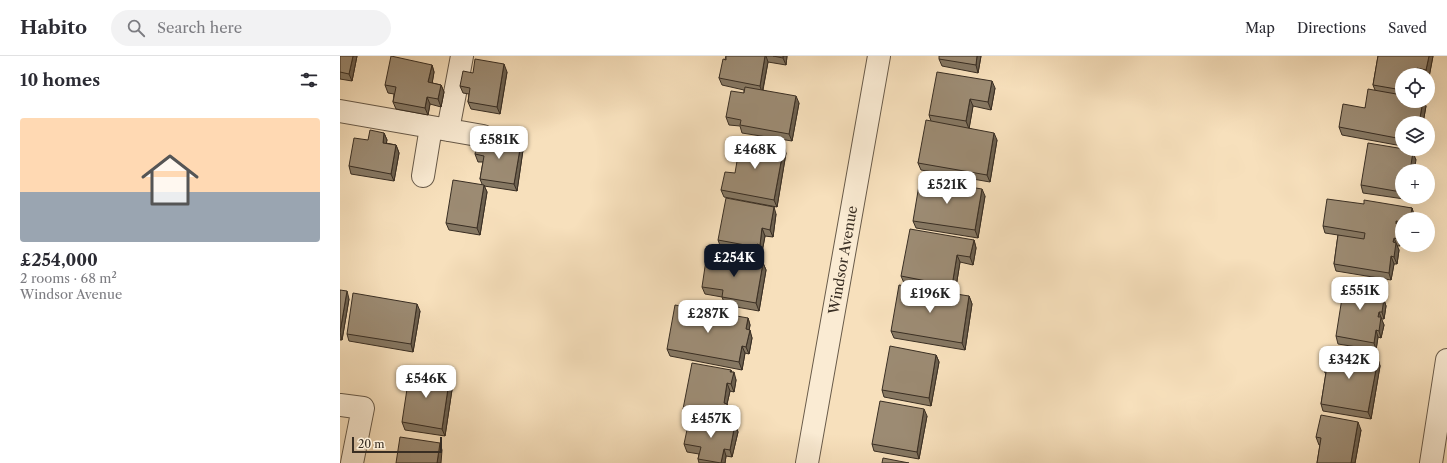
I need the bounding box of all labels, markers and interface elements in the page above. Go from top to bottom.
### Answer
search box [111,10,391,46]
text: Habito [20,16,87,39]
icon: search [125,17,147,39]
text: Search here [157,18,242,37]
text: Map [1245,19,1275,37]
text: Directions [1297,19,1366,37]
text: Saved [1388,19,1427,37]
map controls [1395,68,1435,252]
button: locate [1395,68,1435,108]
icon: filters [298,69,320,91]
text: 10 homes [20,70,100,90]
button: layers [1395,116,1435,156]
pin: £581K [471,126,527,160]
text: £581K [479,131,519,147]
pin: £468K [727,136,783,170]
text: £468K [734,141,776,157]
icon: home [134,144,206,216]
button: + [1395,164,1435,204]
pin: £521K [919,171,975,205]
text: £521K [927,176,967,192]
street label: Windsor Avenue [824,204,861,317]
button: − [1395,212,1435,252]
pin: £254K [706,244,762,278]
text: £254K [713,249,755,265]
text: £254,000 [20,250,98,270]
text: 2 rooms · 68 m² [20,270,117,286]
pin: £551K [1332,277,1388,311]
pin: £196K [902,280,958,314]
text: £551K [1340,282,1380,298]
text: £196K [910,285,950,301]
text: Windsor Avenue [20,286,122,302]
pin: £287K [680,300,736,334]
text: £287K [687,305,729,321]
pin: £342K [1321,346,1377,380]
text: £342K [1328,351,1370,367]
pin: £546K [398,365,454,399]
text: £546K [405,370,447,386]
pin: £457K [683,405,739,439]
text: £457K [691,410,731,426]
scale bar [352,435,442,454]
text: 20 m [358,437,384,451]

